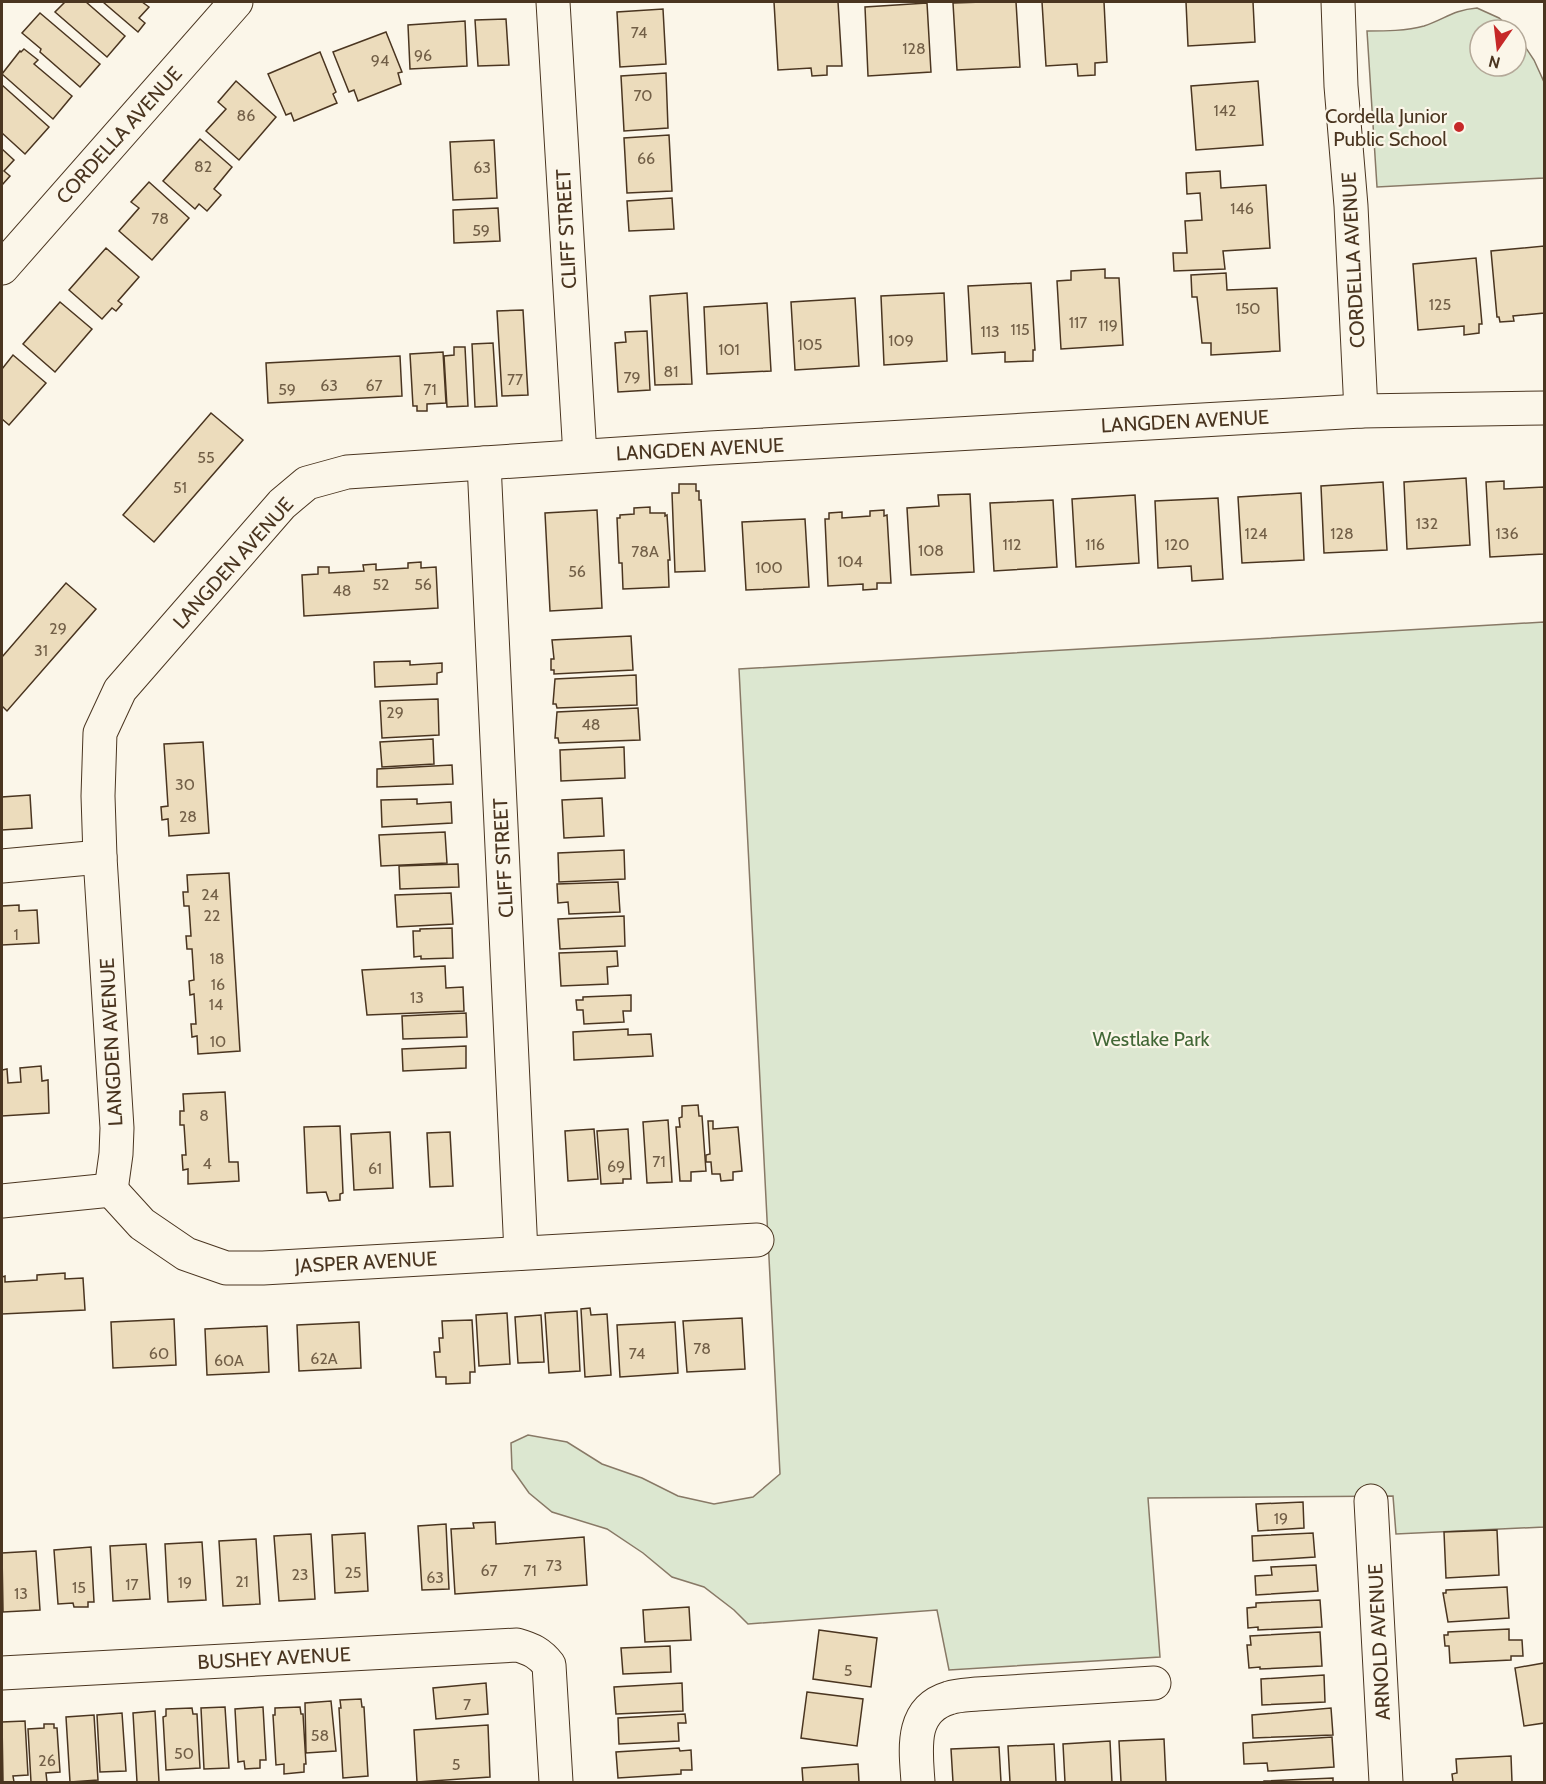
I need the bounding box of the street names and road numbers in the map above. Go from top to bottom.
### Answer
street label: CORDELLA AVENUE [51,61,187,209]
street label: CLIFF STREET [551,168,581,290]
street label: CORDELLA AVENUE [1336,171,1370,349]
street label: LANGDEN AVENUE [1100,405,1270,437]
street label: LANGDEN AVENUE [615,433,785,465]
street label: LANGDEN AVENUE [168,492,298,634]
street label: CLIFF STREET [488,797,518,919]
street label: LANGDEN AVENUE [95,957,127,1127]
street label: JASPER AVENUE [293,1246,438,1278]
street label: ARNOLD AVENUE [1363,1563,1395,1721]
street label: BUSHEY AVENUE [197,1642,351,1674]

